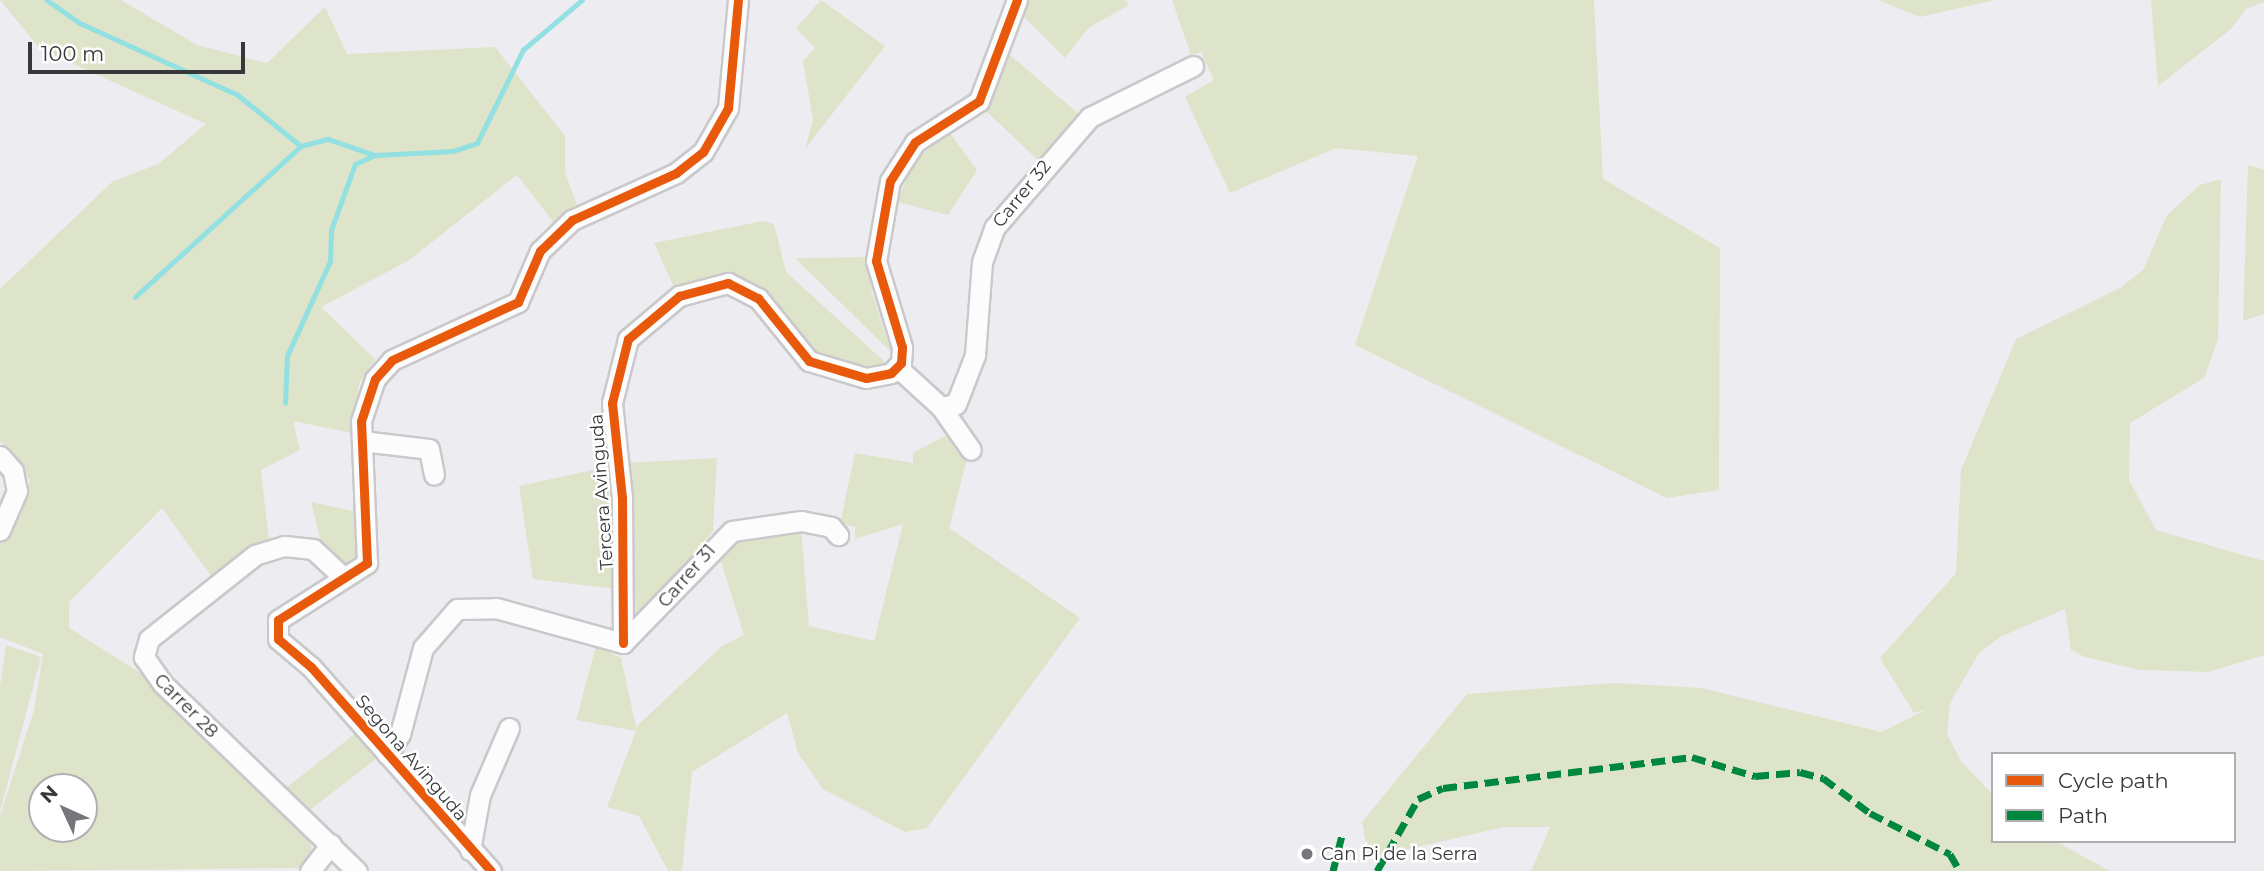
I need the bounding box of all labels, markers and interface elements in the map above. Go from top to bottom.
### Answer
scale bar [32,28,248,72]
text: 100 m [41,41,104,66]
street label: Carrer 32 [988,156,1056,232]
street label: Tercera Avinguda [586,413,618,571]
street label: Carrer 31 [654,540,720,612]
street label: Carrer 28 [149,669,223,743]
street label: Segona Avinguda [351,691,471,825]
legend [1991,752,2236,843]
text: Cycle path [2058,768,2169,793]
north arrow [28,773,98,843]
text: N [36,781,63,808]
text: Path [2058,803,2108,828]
place label: Can Pi de la Serra [1321,843,1478,865]
marker: Can Pi de la Serra [1299,846,1315,862]

